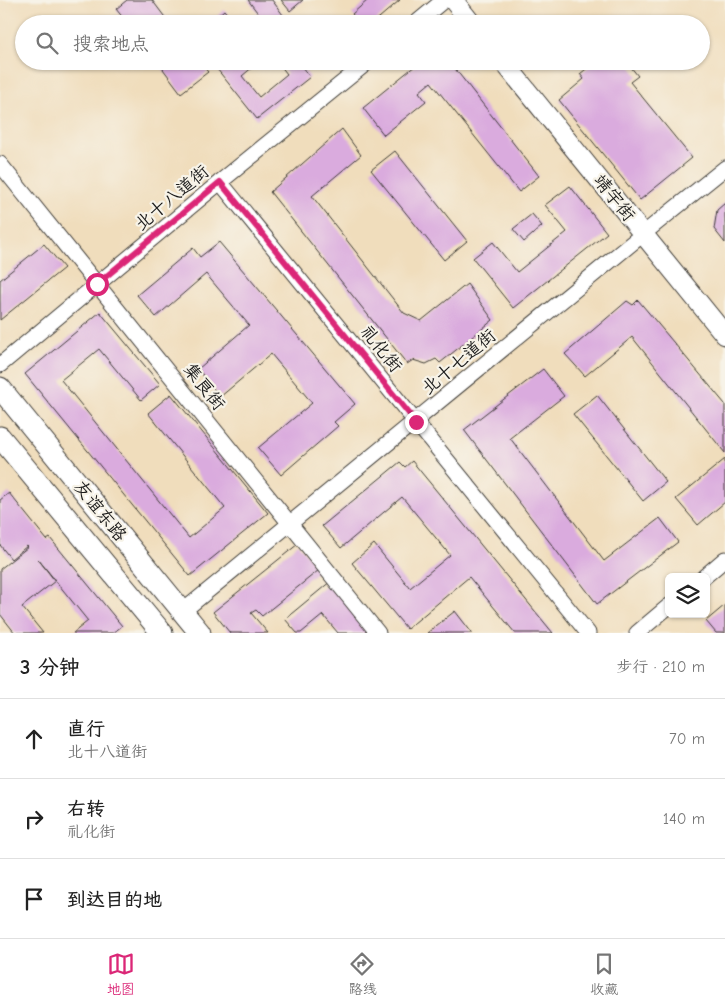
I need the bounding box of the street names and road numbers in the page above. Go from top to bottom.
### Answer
street label: 北十八道街 [131,161,213,235]
street label: 靖宇街 [589,170,639,226]
street label: 礼化街 [356,321,406,377]
street label: 北十七道街 [418,325,500,399]
street label: 集良街 [179,359,229,415]
street label: 友谊东路 [69,476,131,546]

